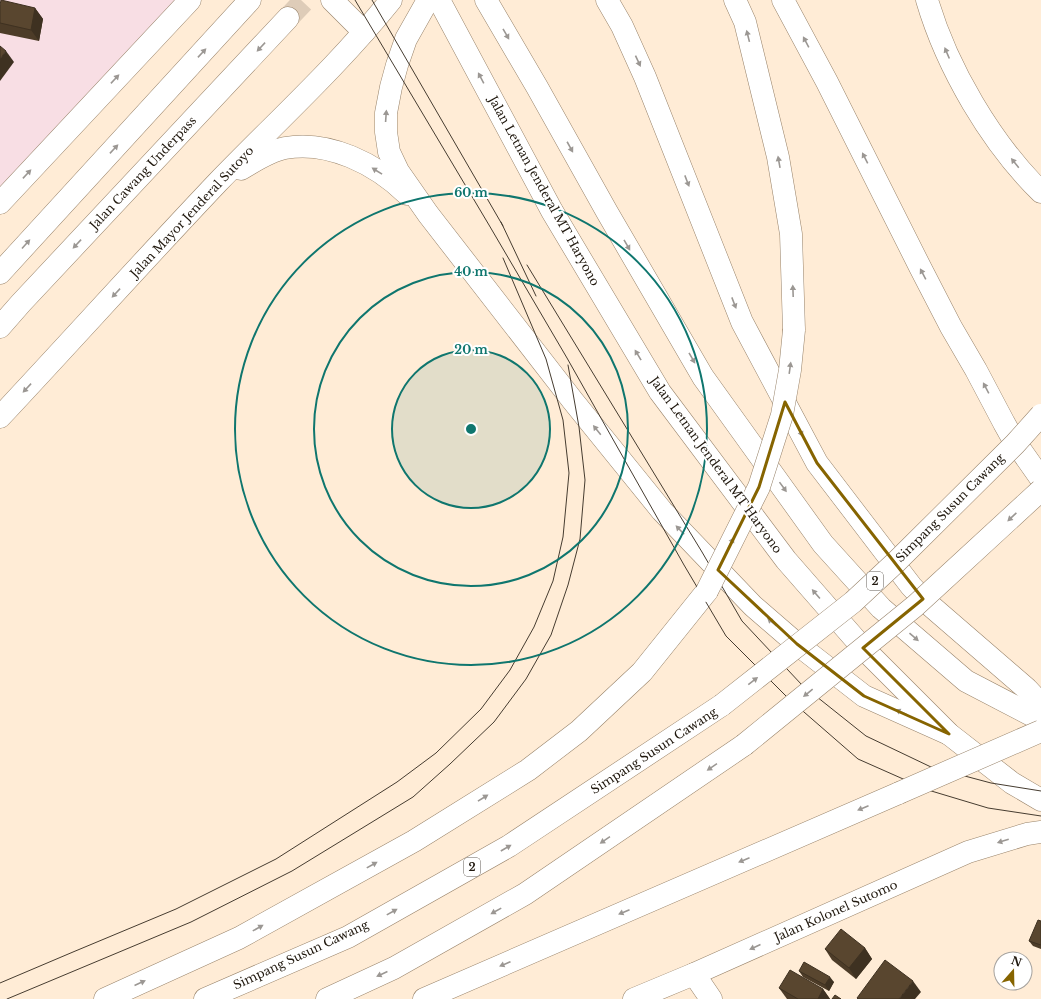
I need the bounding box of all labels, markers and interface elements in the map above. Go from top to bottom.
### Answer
one-way arrow [502,28,509,40]
one-way arrow [745,30,751,42]
one-way arrow [802,37,809,48]
one-way arrow [256,42,266,52]
one-way arrow [944,47,950,59]
one-way arrow [197,48,207,58]
one-way arrow [635,55,641,67]
one-way arrow [477,72,484,84]
one-way arrow [111,74,120,84]
street label: Jalan Letnan Jenderal MT Haryono [485,91,603,289]
one-way arrow [383,110,390,122]
street label: Jalan Cawang Underpass [85,113,199,234]
one-way arrow [567,141,574,152]
street label: Jalan Mayor Jenderal Sutoyo [125,143,257,282]
one-way arrow [109,144,118,153]
one-way arrow [862,152,868,164]
one-way arrow [776,156,782,169]
one-way arrow [1011,158,1019,169]
one-way arrow [371,167,383,174]
one-way arrow [22,169,31,179]
one-way arrow [684,176,690,187]
text: 60 m [454,185,489,200]
one-way arrow [22,239,31,250]
one-way arrow [72,239,81,249]
one-way arrow [623,239,630,251]
text: 40 m [454,264,488,279]
one-way arrow [920,268,927,280]
one-way arrow [790,284,796,297]
one-way arrow [111,288,120,298]
one-way arrow [732,297,738,309]
text: 20 m [454,342,488,357]
one-way arrow [635,349,642,361]
one-way arrow [689,352,696,364]
one-way arrow [787,362,793,374]
street label: Jalan Letnan Jenderal MT Haryono [646,372,786,556]
one-way arrow [982,382,989,394]
one-way arrow [22,383,32,393]
centre of rings [464,422,478,436]
one-way arrow [592,425,601,436]
one-way arrow [797,425,803,436]
street label: Simpang Susun Cawang [892,450,1008,565]
one-way arrow [778,482,786,492]
one-way arrow [1007,512,1017,522]
one-way arrow [675,525,685,535]
one-way arrow [728,538,734,549]
road number: 2 [867,572,883,590]
one-way arrow [811,589,821,599]
one-way arrow [767,618,777,627]
one-way arrow [909,632,920,641]
one-way arrow [747,677,758,686]
one-way arrow [803,689,813,698]
street label: Simpang Susun Cawang [588,704,720,797]
one-way arrow [895,709,906,715]
one-way arrow [707,763,717,771]
one-way arrow [478,794,488,802]
one-way arrow [857,805,869,812]
one-way arrow [599,836,610,844]
one-way arrow [997,838,1009,844]
one-way arrow [500,845,512,852]
one-way arrow [738,857,749,863]
road number: 2 [464,858,480,876]
one-way arrow [366,861,378,868]
street label: Jalan Kolonel Sutomo [770,877,900,945]
one-way arrow [490,907,501,914]
one-way arrow [386,908,398,915]
one-way arrow [619,909,630,915]
street label: Simpang Susun Cawang [231,916,372,993]
one-way arrow [252,924,264,931]
one-way arrow [749,943,761,950]
north arrow [993,951,1033,991]
text: N [1009,953,1024,970]
one-way arrow [499,961,511,967]
one-way arrow [376,971,388,977]
one-way arrow [135,980,146,986]

